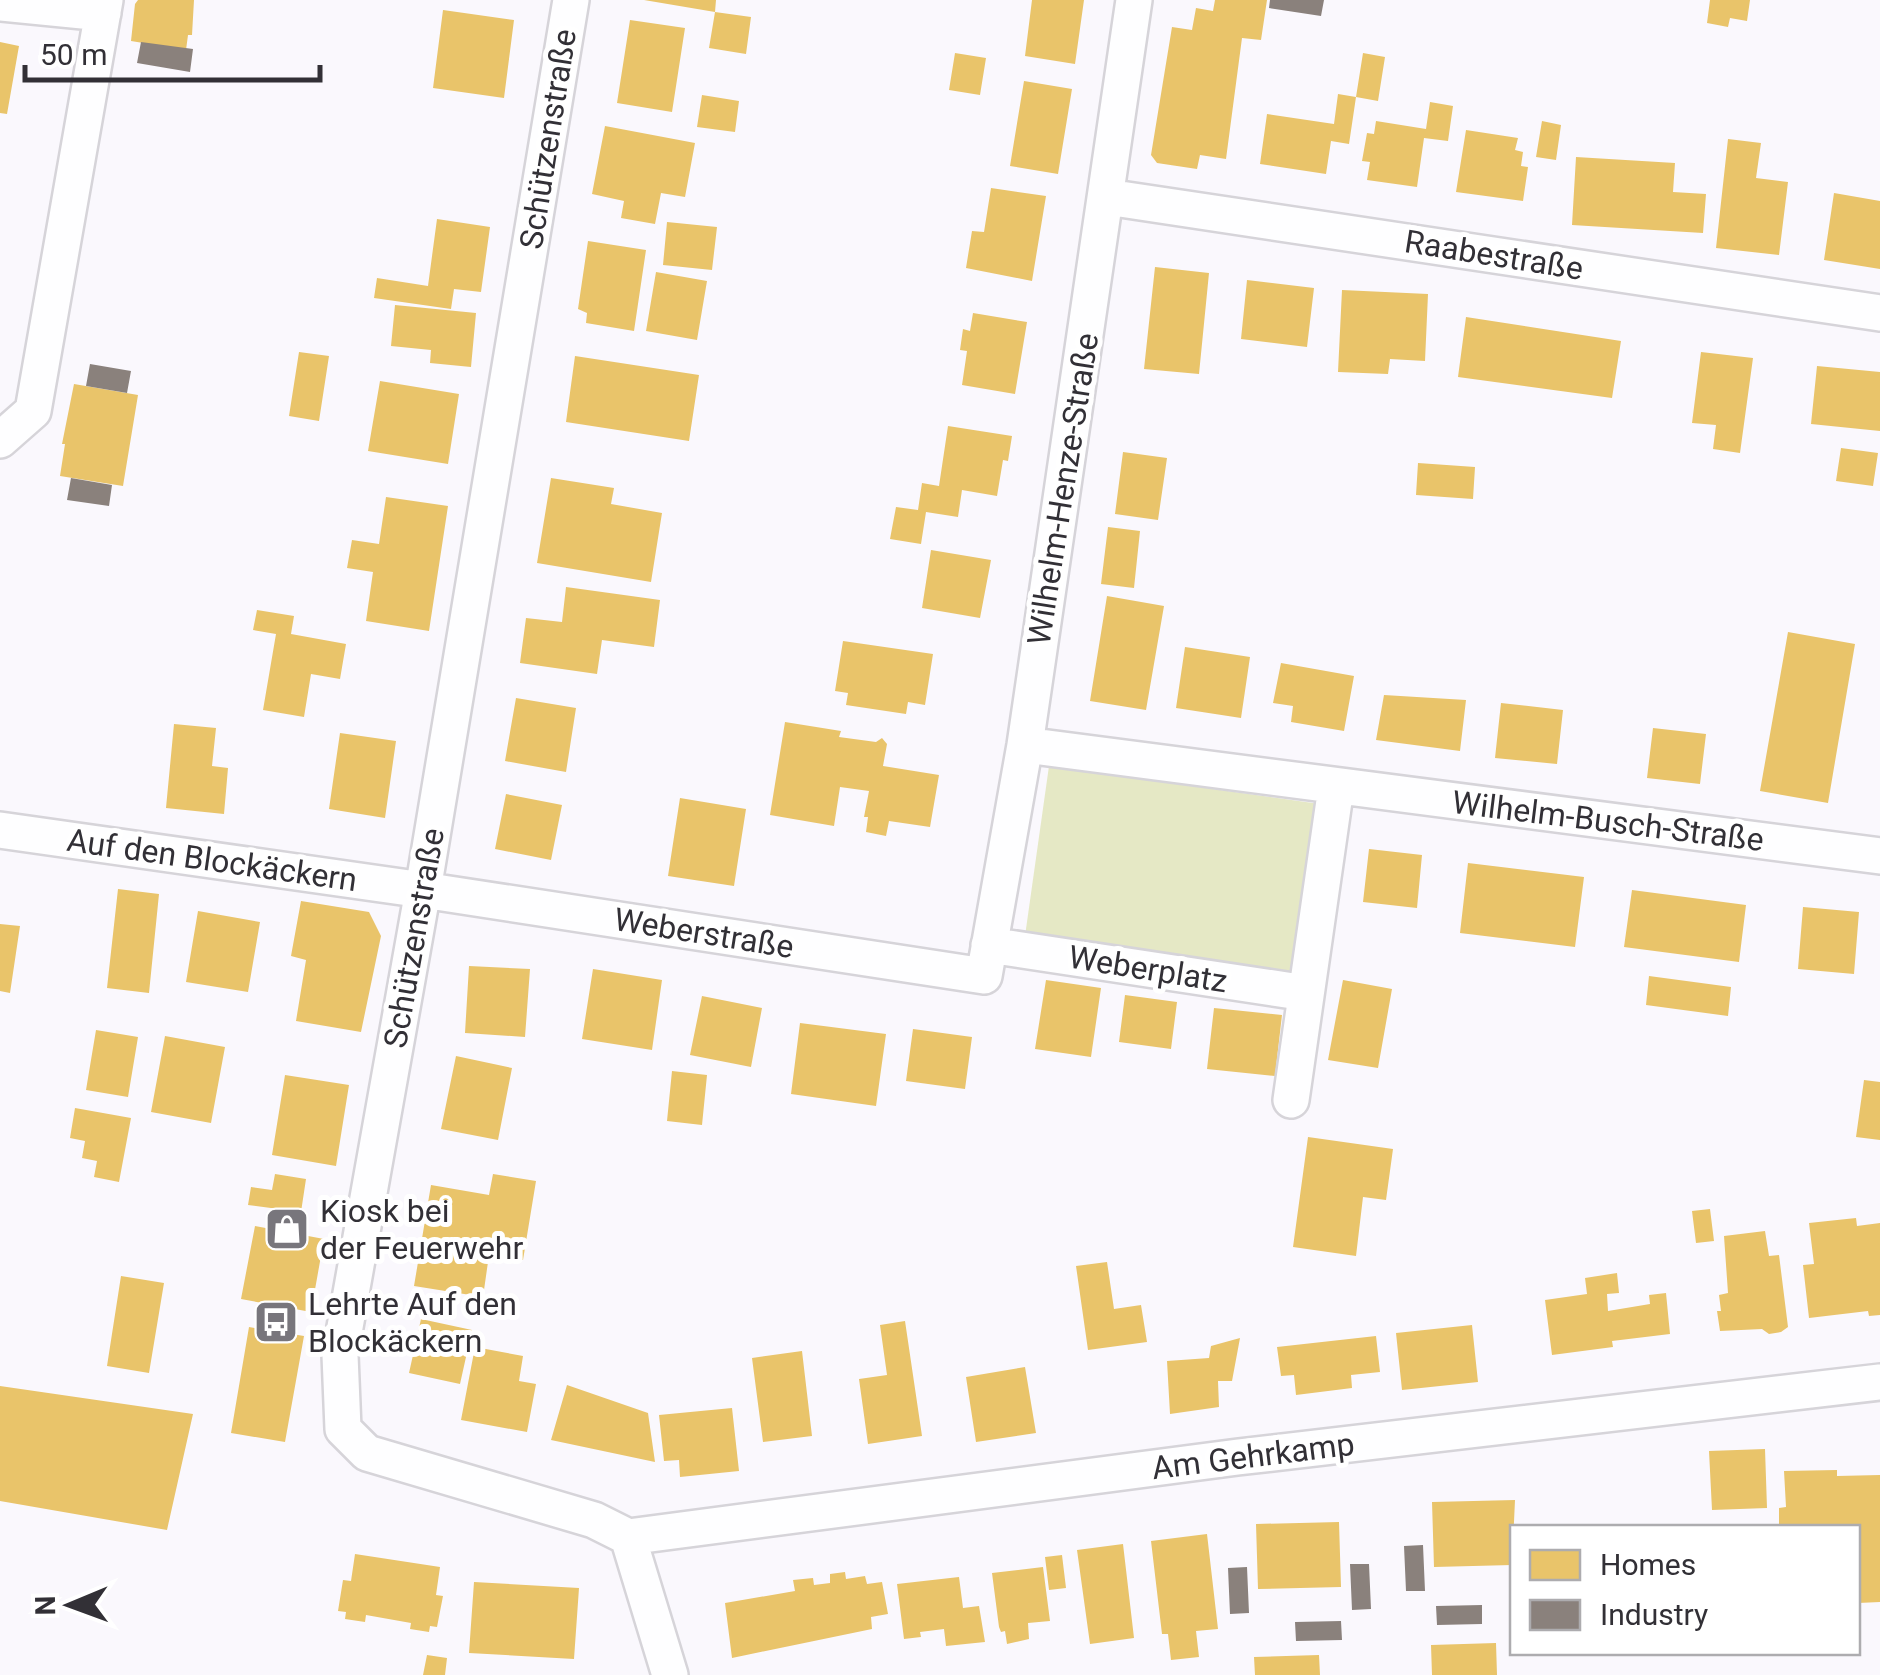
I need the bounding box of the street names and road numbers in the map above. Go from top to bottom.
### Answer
street label: Schützenstraße [512,26,584,252]
street label: Raabestraße [1402,222,1586,288]
street label: Wilhelm-Henze-Straße [1020,330,1106,648]
street label: Wilhelm-Busch-Straße [1450,783,1766,859]
street label: Auf den Blockäckern [65,821,359,899]
street label: Schützenstraße [376,825,452,1051]
street label: Weberstraße [612,900,796,966]
street label: Weberplatz [1066,938,1230,1000]
street label: Am Gehrkamp [1150,1425,1356,1487]

